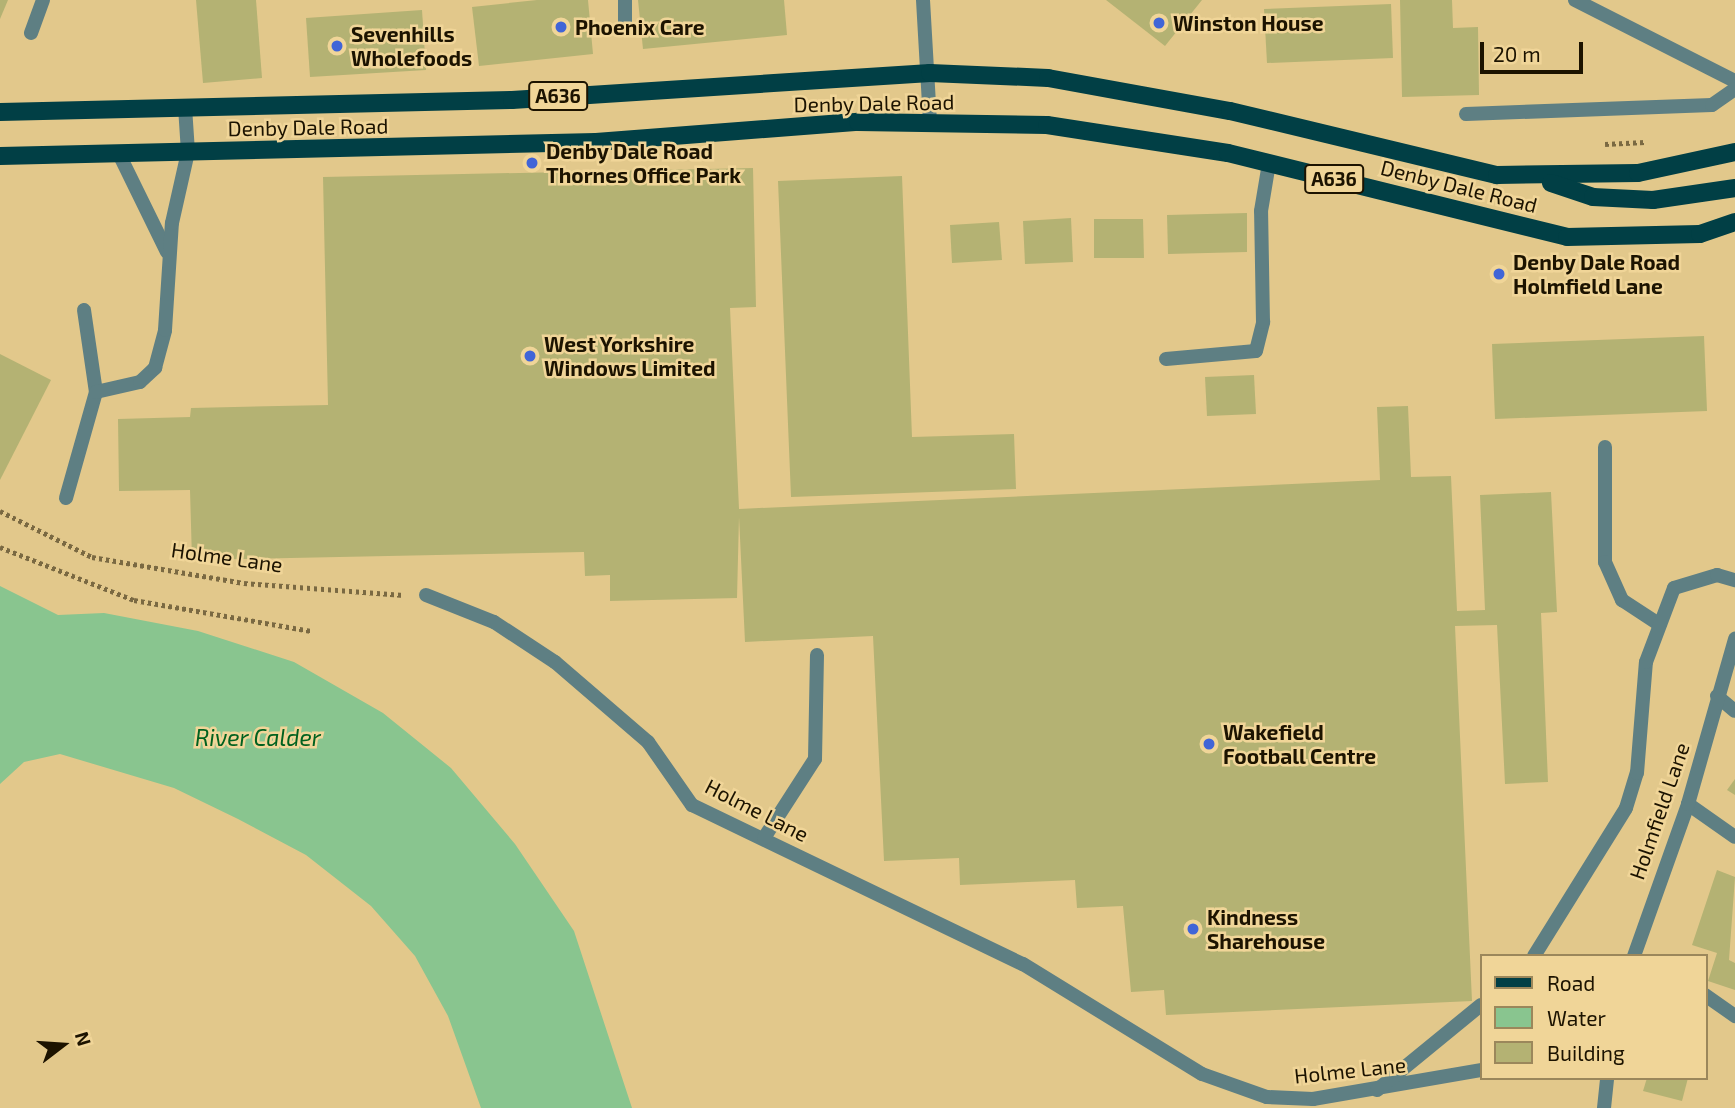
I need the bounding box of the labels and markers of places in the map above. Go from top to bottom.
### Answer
place label: Winston House [1173,10,1324,36]
place label: Phoenix Care [575,14,705,40]
marker: Winston House [1151,15,1167,31]
marker: Phoenix Care [553,19,569,35]
place label: Sevenhills Wholefoods [351,21,472,71]
marker: Sevenhills Wholefoods [329,38,345,54]
place label: Denby Dale Road Thornes Office Park [546,138,741,188]
marker: Denby Dale Road Thornes Office Park [524,155,540,171]
place label: Denby Dale Road Holmfield Lane [1513,249,1680,299]
marker: Denby Dale Road Holmfield Lane [1491,266,1507,282]
place label: West Yorkshire Windows Limited [544,331,716,381]
marker: West Yorkshire Windows Limited [522,348,538,364]
place label: Wakefield Football Centre [1223,719,1377,769]
marker: Wakefield Football Centre [1201,736,1217,752]
place label: Kindness Sharehouse [1207,904,1325,954]
marker: Kindness Sharehouse [1185,921,1201,937]

